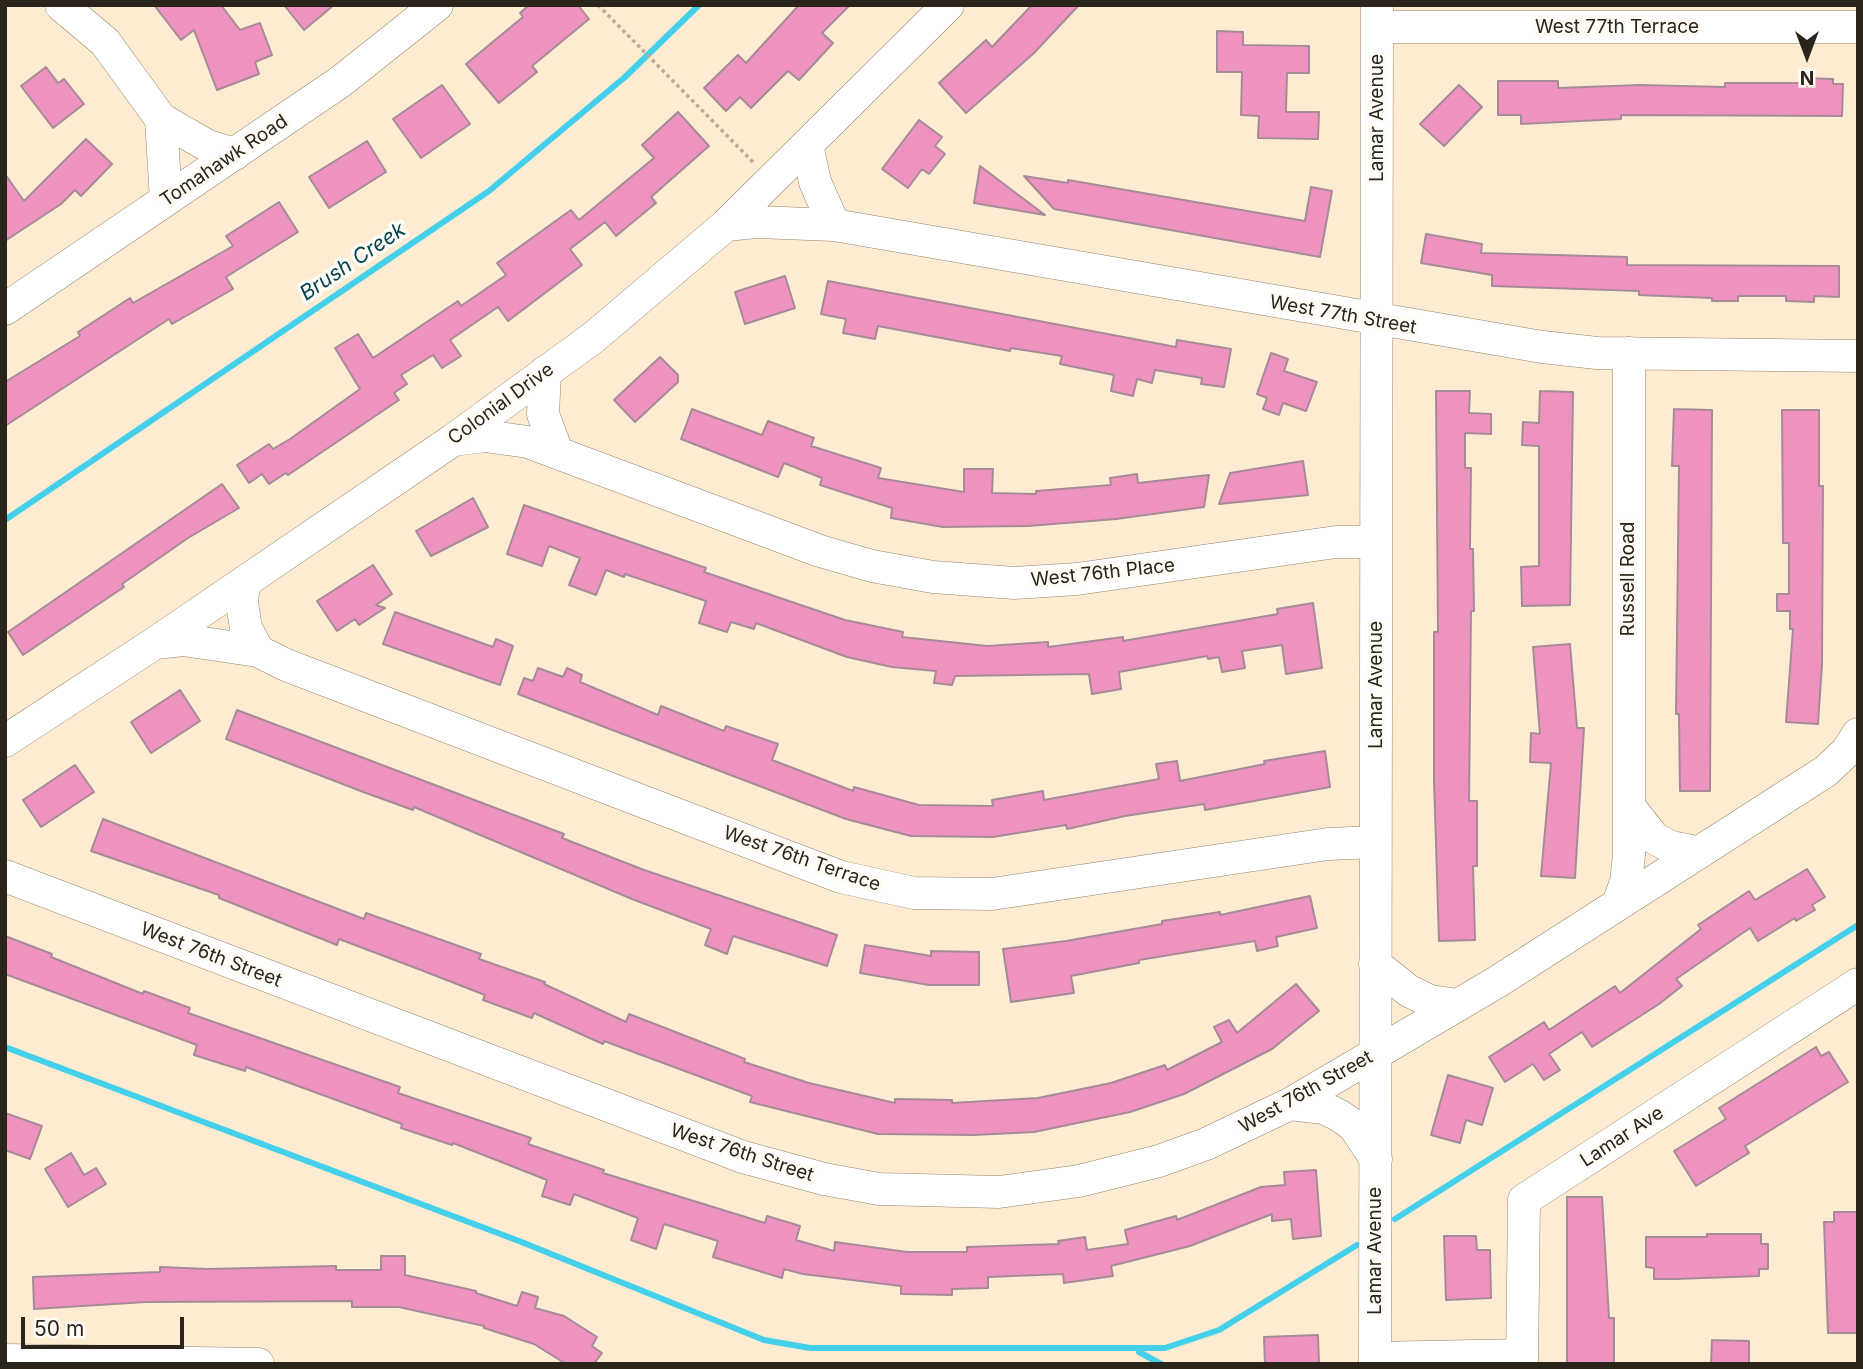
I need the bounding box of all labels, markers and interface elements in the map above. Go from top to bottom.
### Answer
street label: West 77th Terrace [1535,16,1699,38]
north arrow [1772,21,1842,91]
street label: Lamar Avenue [1366,54,1388,182]
text: N [1800,66,1814,89]
street label: Tomahawk Road [156,110,292,212]
water label: Brush Creek [295,217,411,307]
street label: West 77th Street [1268,291,1418,339]
street label: Colonial Drive [444,358,558,450]
street label: Russell Road [1617,522,1639,636]
street label: West 76th Place [1030,554,1176,592]
street label: Lamar Avenue [1365,621,1387,749]
street label: West 76th Terrace [721,821,883,897]
street label: West 76th Street [137,918,285,992]
street label: West 76th Street [1235,1046,1377,1138]
street label: Lamar Ave [1576,1102,1668,1172]
street label: West 76th Street [668,1119,816,1187]
street label: Lamar Avenue [1364,1187,1386,1315]
scale bar [24,1302,187,1346]
text: 50 m [34,1316,84,1341]

